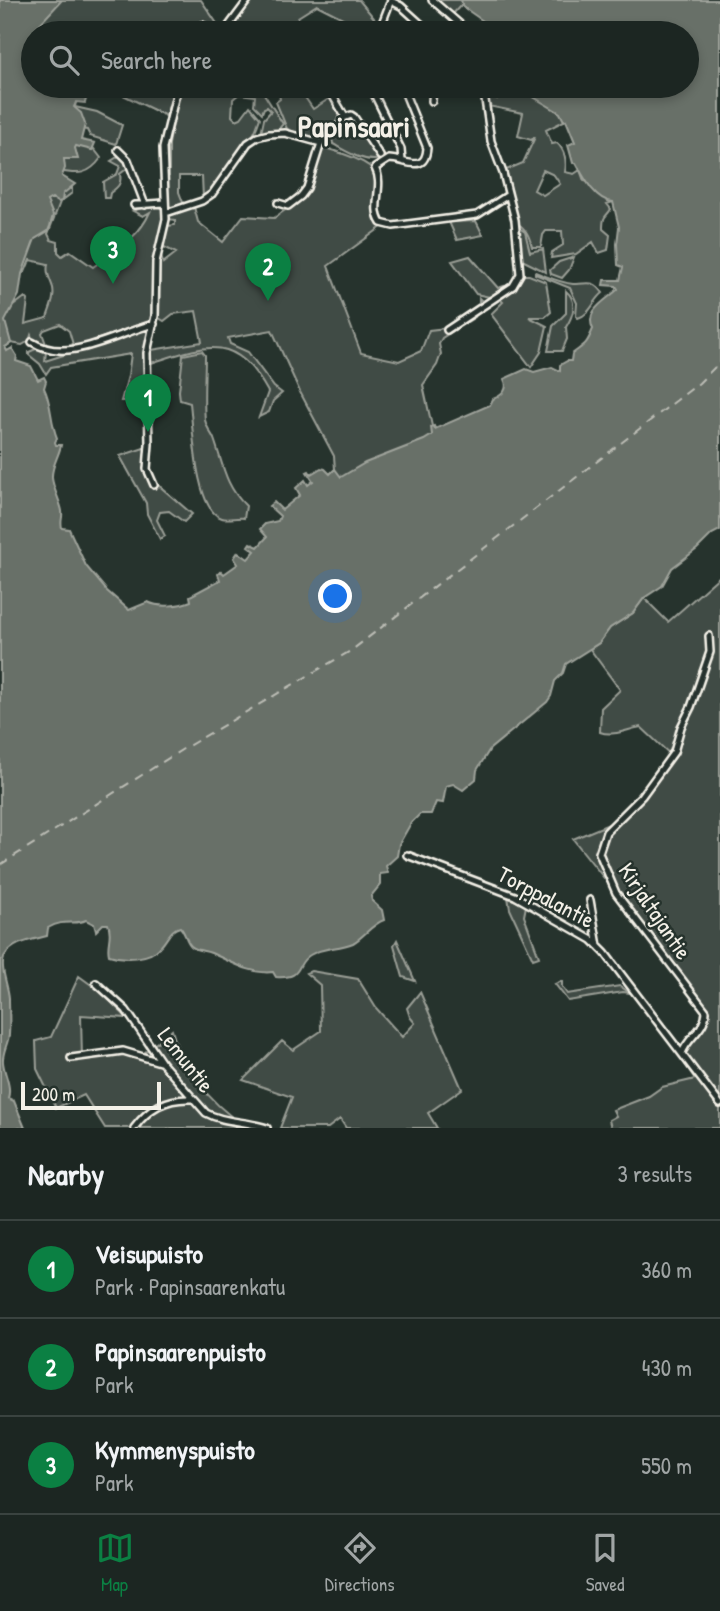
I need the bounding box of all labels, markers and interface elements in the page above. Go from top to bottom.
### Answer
search box [21,21,699,98]
icon: search [45,41,83,79]
text: Search here [101,42,212,77]
district label: Papinsaari [298,106,410,147]
pin: 3 [90,226,136,284]
pin: 2 [245,243,291,301]
pin: 1 [125,374,171,432]
your location [318,579,352,613]
street label: Kirjaltajantie [612,856,699,965]
street label: Torppalantie [492,858,600,935]
street label: Lemuntie [151,1021,222,1099]
scale bar [21,1079,161,1111]
text: 200 m [32,1081,75,1107]
text: Nearby [28,1154,104,1194]
text: 3 results [617,1158,692,1189]
text: Veisupuisto [95,1236,203,1271]
text: 1 [47,1254,55,1285]
text: 360 m [641,1254,692,1285]
text: Park · Papinsaarenkatu [95,1271,285,1302]
text: Papinsaarenpuisto [95,1334,266,1369]
text: 2 [46,1352,56,1383]
text: 430 m [642,1352,692,1383]
text: Park [95,1369,133,1400]
text: Kymmenyspuisto [95,1432,255,1467]
text: 3 [46,1450,56,1481]
text: 550 m [641,1450,692,1481]
text: Park [95,1467,133,1498]
tab: Map [96,1529,134,1597]
tab: Directions [325,1529,395,1597]
tab: Saved [586,1529,624,1597]

